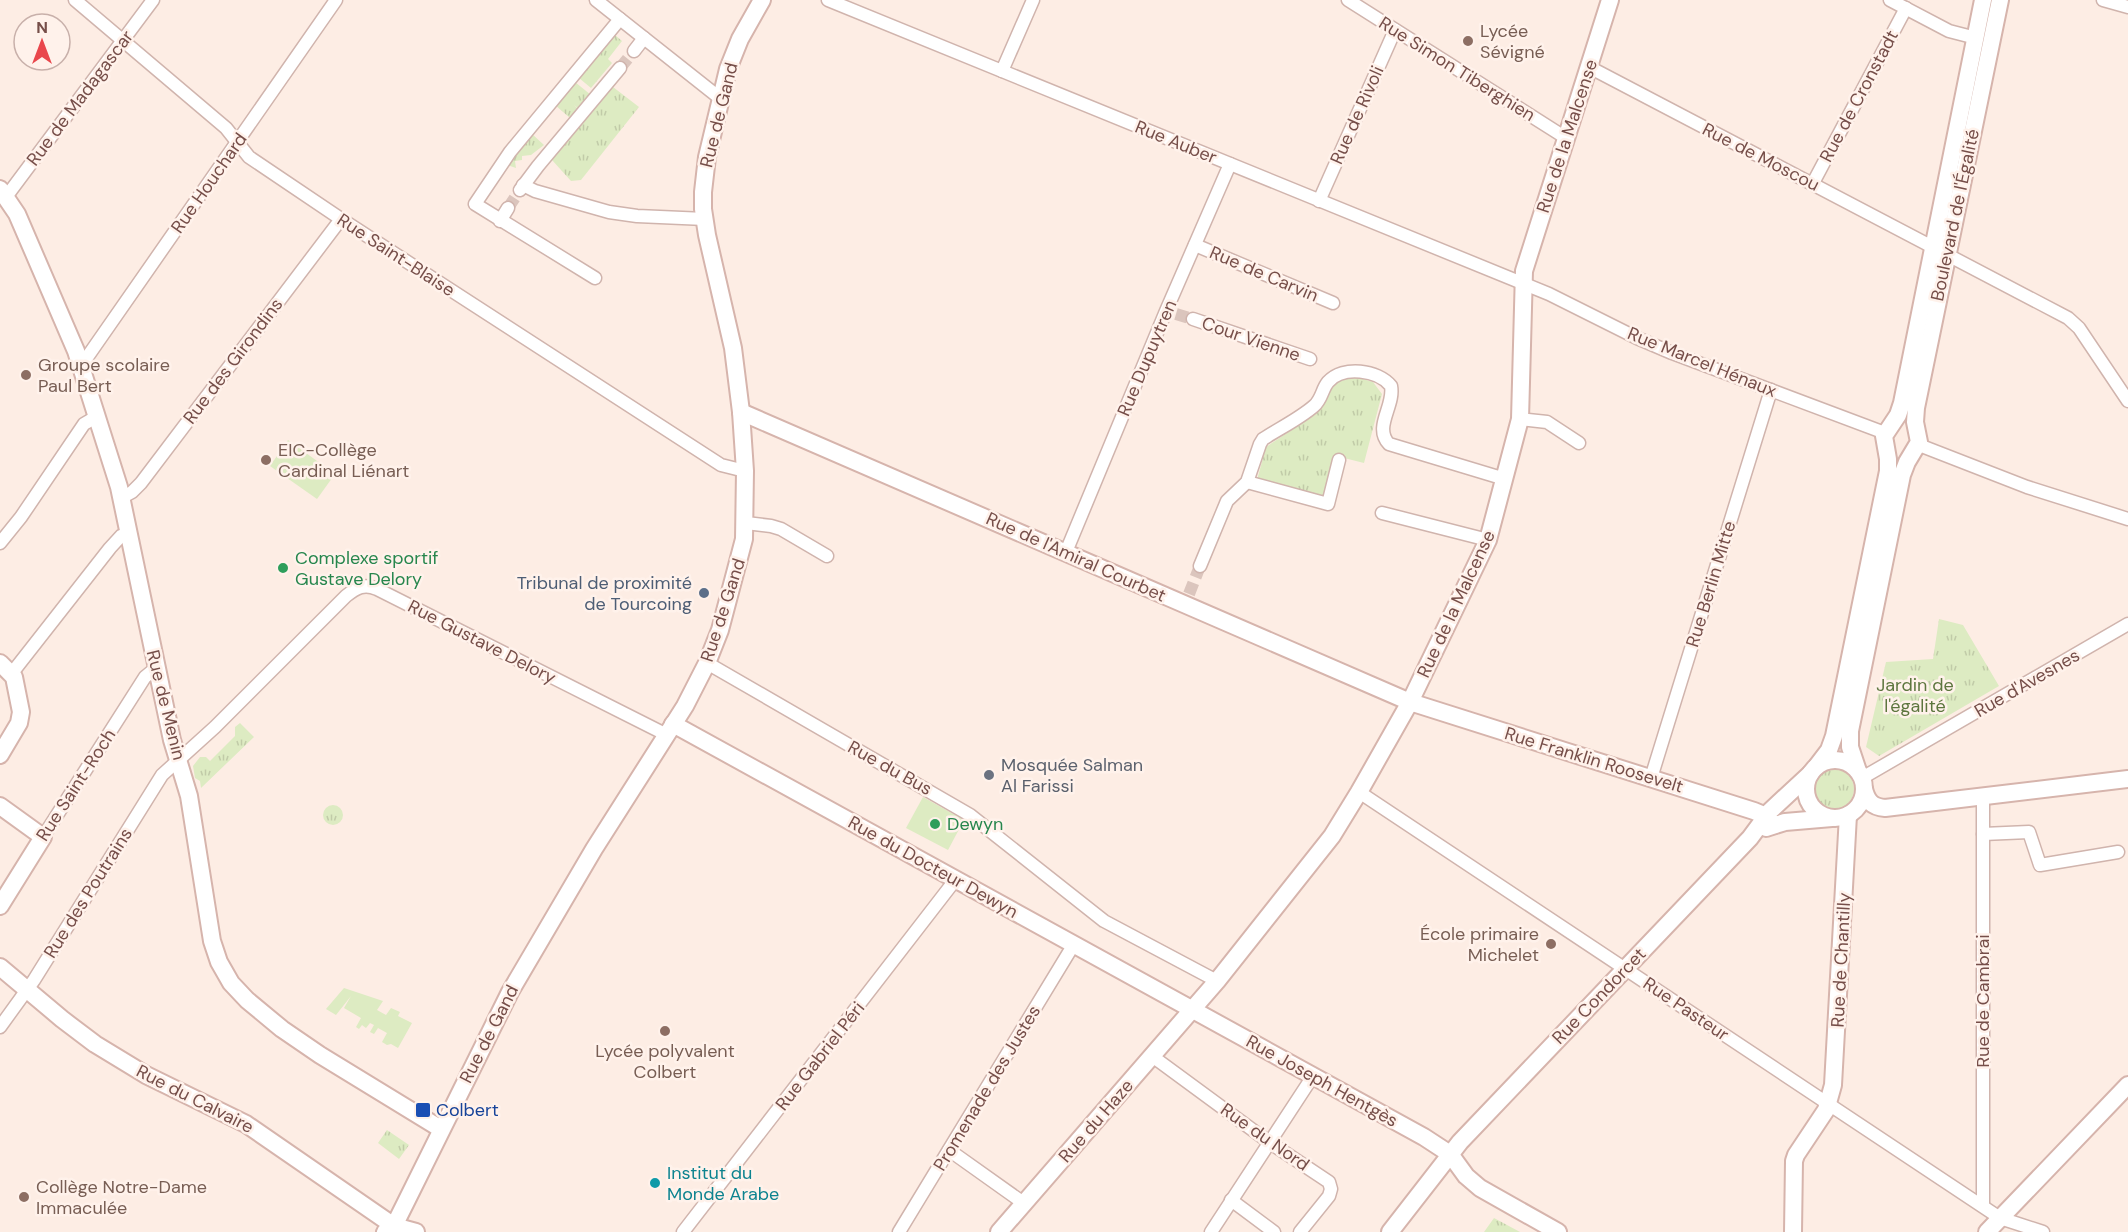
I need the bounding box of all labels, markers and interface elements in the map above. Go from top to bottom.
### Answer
street label: Rue Simon Tiberghien [1374,11,1540,127]
north arrow [12,12,72,72]
text: N [36,17,48,38]
place label: Lycée Sévigné [1480,19,1545,64]
street label: Rue de Madagascar [21,25,139,171]
street label: Rue de Cronstadt [1814,26,1904,166]
marker: Lycée Sévigné [1461,34,1475,48]
street label: Rue de la Malcense [1531,56,1603,216]
street label: Rue de Gand [694,60,744,170]
street label: Rue de Rivoli [1325,62,1389,168]
street label: Rue Auber [1132,115,1221,169]
street label: Rue de Moscou [1698,117,1824,197]
street label: Boulevard de l'Égalité [1925,127,1985,303]
street label: Rue Houchard [166,128,252,238]
street label: Rue Saint-Blaise [332,208,460,302]
street label: Rue de Carvin [1206,240,1322,308]
street label: Rue des Girondins [178,293,288,429]
street label: Rue Dupuytren [1112,296,1182,420]
street label: Cour Vienne [1198,311,1304,367]
street label: Rue Marcel Hénaux [1624,321,1780,403]
place label: Groupe scolaire Paul Bert [38,353,170,398]
marker: Groupe scolaire Paul Bert [19,368,33,382]
place label: EIC-Collège Cardinal Liénart [278,438,409,483]
marker: EIC-Collège Cardinal Liénart [259,453,273,467]
street label: Rue de l'Amiral Courbet [982,506,1170,608]
street label: Rue Berlin Mitte [1680,518,1742,650]
street label: Rue de la Malcense [1411,526,1501,682]
place label: Complexe sportif Gustave Delory [295,546,438,591]
street label: Rue de Gand [695,555,751,665]
marker: Complexe sportif Gustave Delory [276,561,290,575]
place label: Tribunal de proximité de Tourcoing [517,571,692,616]
marker: Tribunal de proximité de Tourcoing [697,586,711,600]
street label: Rue Gustave Delory [404,594,560,690]
street label: Rue d'Avesnes [1970,643,2084,723]
street label: Rue de Menin [141,647,191,763]
park label: Jardin de l'égalité [1876,673,1954,718]
street label: Rue Franklin Roosevelt [1502,721,1686,799]
street label: Rue Saint-Roch [31,724,121,846]
street label: Rue du Bus [844,735,936,801]
place label: Mosquée Salman Al Farissi [1001,753,1143,798]
marker: Mosquée Salman Al Farissi [982,768,996,782]
street label: Rue du Docteur Dewyn [844,810,1022,924]
place label: Dewyn [947,812,1003,836]
marker: Dewyn [928,817,942,831]
street label: Rue des Poutrains [38,823,138,963]
street label: Rue de Chantilly [1825,892,1857,1028]
place label: École primaire Michelet [1420,922,1539,967]
street label: Rue de Cambrai [1971,934,1995,1068]
marker: École primaire Michelet [1544,937,1558,951]
street label: Rue Condorcet [1547,943,1651,1049]
street label: Rue Pasteur [1638,972,1734,1047]
street label: Rue de Gand [454,981,524,1087]
street label: Rue Gabriel Péri [770,997,870,1115]
street label: Promenade des Justes [928,1001,1046,1175]
marker: Lycée polyvalent Colbert [658,1024,672,1038]
street label: Rue Joseph Hentgès [1242,1029,1402,1133]
place label: Lycée polyvalent Colbert [595,1039,735,1084]
street label: Rue du Calvaire [132,1059,258,1139]
street label: Rue du Haze [1053,1074,1139,1168]
place label: Colbert [436,1098,499,1122]
street label: Rue du Nord [1216,1098,1314,1176]
marker: Colbert [414,1101,432,1119]
place label: Institut du Monde Arabe [667,1161,779,1206]
place label: Collège Notre-Dame Immaculée [36,1175,207,1220]
marker: Institut du Monde Arabe [648,1176,662,1190]
marker: Collège Notre-Dame Immaculée [17,1190,31,1204]

